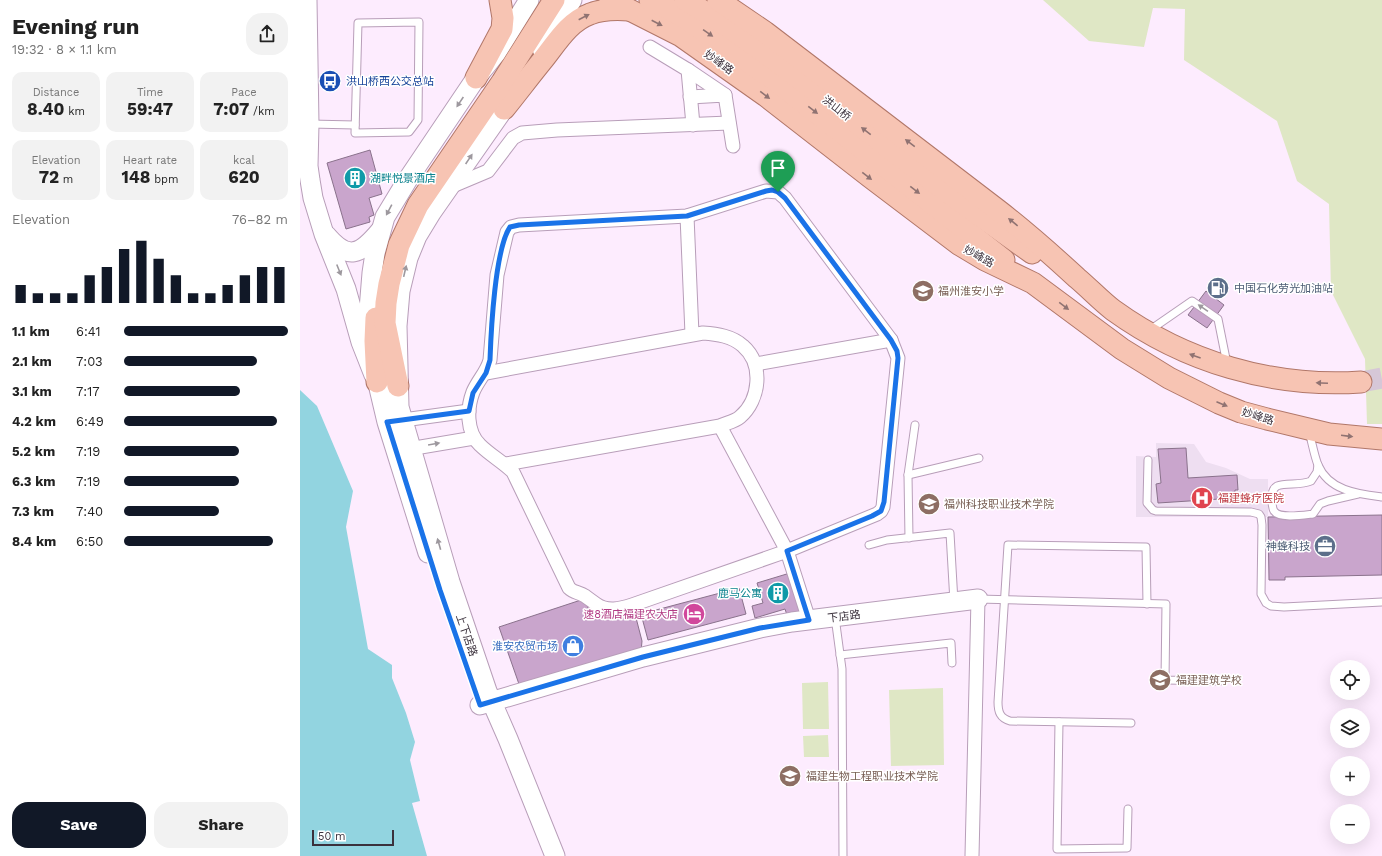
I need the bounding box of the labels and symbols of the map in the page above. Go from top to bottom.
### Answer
one-way arrow [578,14,590,20]
one-way arrow [652,20,663,26]
one-way arrow [702,29,713,37]
street label: 妙峰路 [701,48,736,77]
bus stop icon: 洪山桥西公交总站 [317,68,343,94]
place label: 洪山桥西公交总站 [346,75,434,88]
one-way arrow [760,91,771,100]
street label: 洪山桥 [820,93,854,124]
one-way arrow [456,96,464,107]
one-way arrow [807,106,818,114]
one-way arrow [861,127,871,135]
one-way arrow [904,139,915,147]
pin [761,151,795,192]
one-way arrow [465,154,473,164]
building icon: 湖畔悦景酒店 [342,165,368,191]
one-way arrow [862,171,873,180]
place label: 湖畔悦景酒店 [370,172,436,185]
one-way arrow [910,186,921,194]
one-way arrow [386,205,392,216]
one-way arrow [1007,217,1018,226]
street label: 妙峰路 [961,243,996,270]
one-way arrow [336,264,342,275]
one-way arrow [403,265,409,277]
fuel station icon: 中国石化劳光加油站 [1205,275,1231,301]
school or university icon: 福州淮安小学 [910,278,936,304]
place label: 中国石化劳光加油站 [1234,282,1333,295]
place label: 福州淮安小学 [938,285,1004,298]
one-way arrow [1058,302,1069,310]
one-way arrow [1198,304,1208,312]
one-way arrow [1189,353,1201,359]
one-way arrow [1316,379,1328,386]
one-way arrow [1216,401,1228,407]
street label: 妙峰路 [1240,405,1276,428]
one-way arrow [1341,433,1353,439]
one-way arrow [428,441,440,447]
hospital icon: 福建蜂疗医院 [1189,485,1215,511]
school or university icon: 福州科技职业技术学院 [916,491,942,517]
place label: 福建蜂疗医院 [1218,492,1284,505]
place label: 福州科技职业技术学院 [944,498,1054,511]
office icon: 神蜂科技 [1312,533,1338,559]
one-way arrow [436,538,442,550]
place label: 神蜂科技 [1266,540,1310,553]
building icon: 鹿马公寓 [765,580,791,606]
place label: 鹿马公寓 [718,587,762,600]
hotel icon: 速8酒店福建农大店 [681,601,707,627]
place label: 速8酒店福建农大店 [583,608,678,621]
street label: 下店路 [827,608,861,625]
street label: 上下店路 [453,612,480,658]
shop icon: 淮安农贸市场 [560,633,586,659]
place label: 淮安农贸市场 [492,640,558,653]
school or university icon: 福建建筑学校 [1147,667,1173,693]
place label: 福建建筑学校 [1176,674,1242,687]
school or university icon: 福建生物工程职业技术学院 [777,763,803,789]
place label: 福建生物工程职业技术学院 [806,770,938,783]
scale bar [312,828,394,847]

